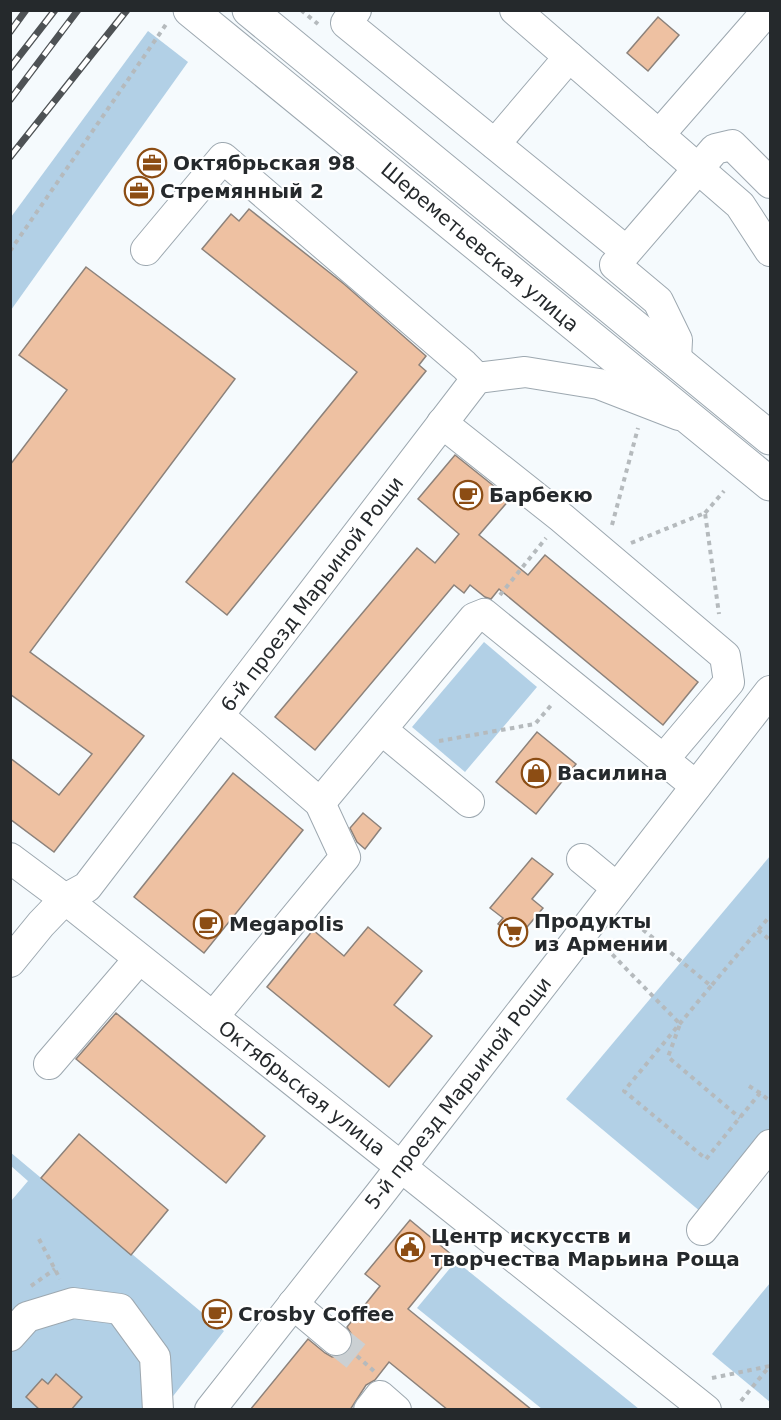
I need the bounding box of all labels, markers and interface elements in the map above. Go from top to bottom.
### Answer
office icon: Октябрьская 98 [136,147,168,179]
place label: Октябрьская 98 [173,151,356,175]
street label: Шереметьевская улица [376,157,584,337]
office icon: Стремянный 2 [123,175,155,207]
place label: Стремянный 2 [160,179,324,203]
street label: 6-й проезд Марьиной Рощи [216,472,408,716]
cafe icon: Барбекю [452,479,484,511]
place label: Барбекю [489,483,593,507]
shop icon: Василина [520,757,552,789]
place label: Василина [557,761,668,785]
cafe icon: Megapolis [192,908,224,940]
place label: Продукты из Армении [534,909,668,956]
place label: Megapolis [229,912,344,936]
supermarket icon: Продукты из Армении [497,916,529,948]
street label: 5-й проезд Марьиной Рощи [360,972,556,1214]
street label: Октябрьская улица [214,1015,390,1161]
place label: Центр искусств и творчества Марьина Роща [431,1224,740,1271]
public building icon: Центр искусств и творчества Марьина Роща [394,1231,426,1263]
cafe icon: Crosby Coffee [201,1298,233,1330]
place label: Crosby Coffee [238,1302,394,1326]

